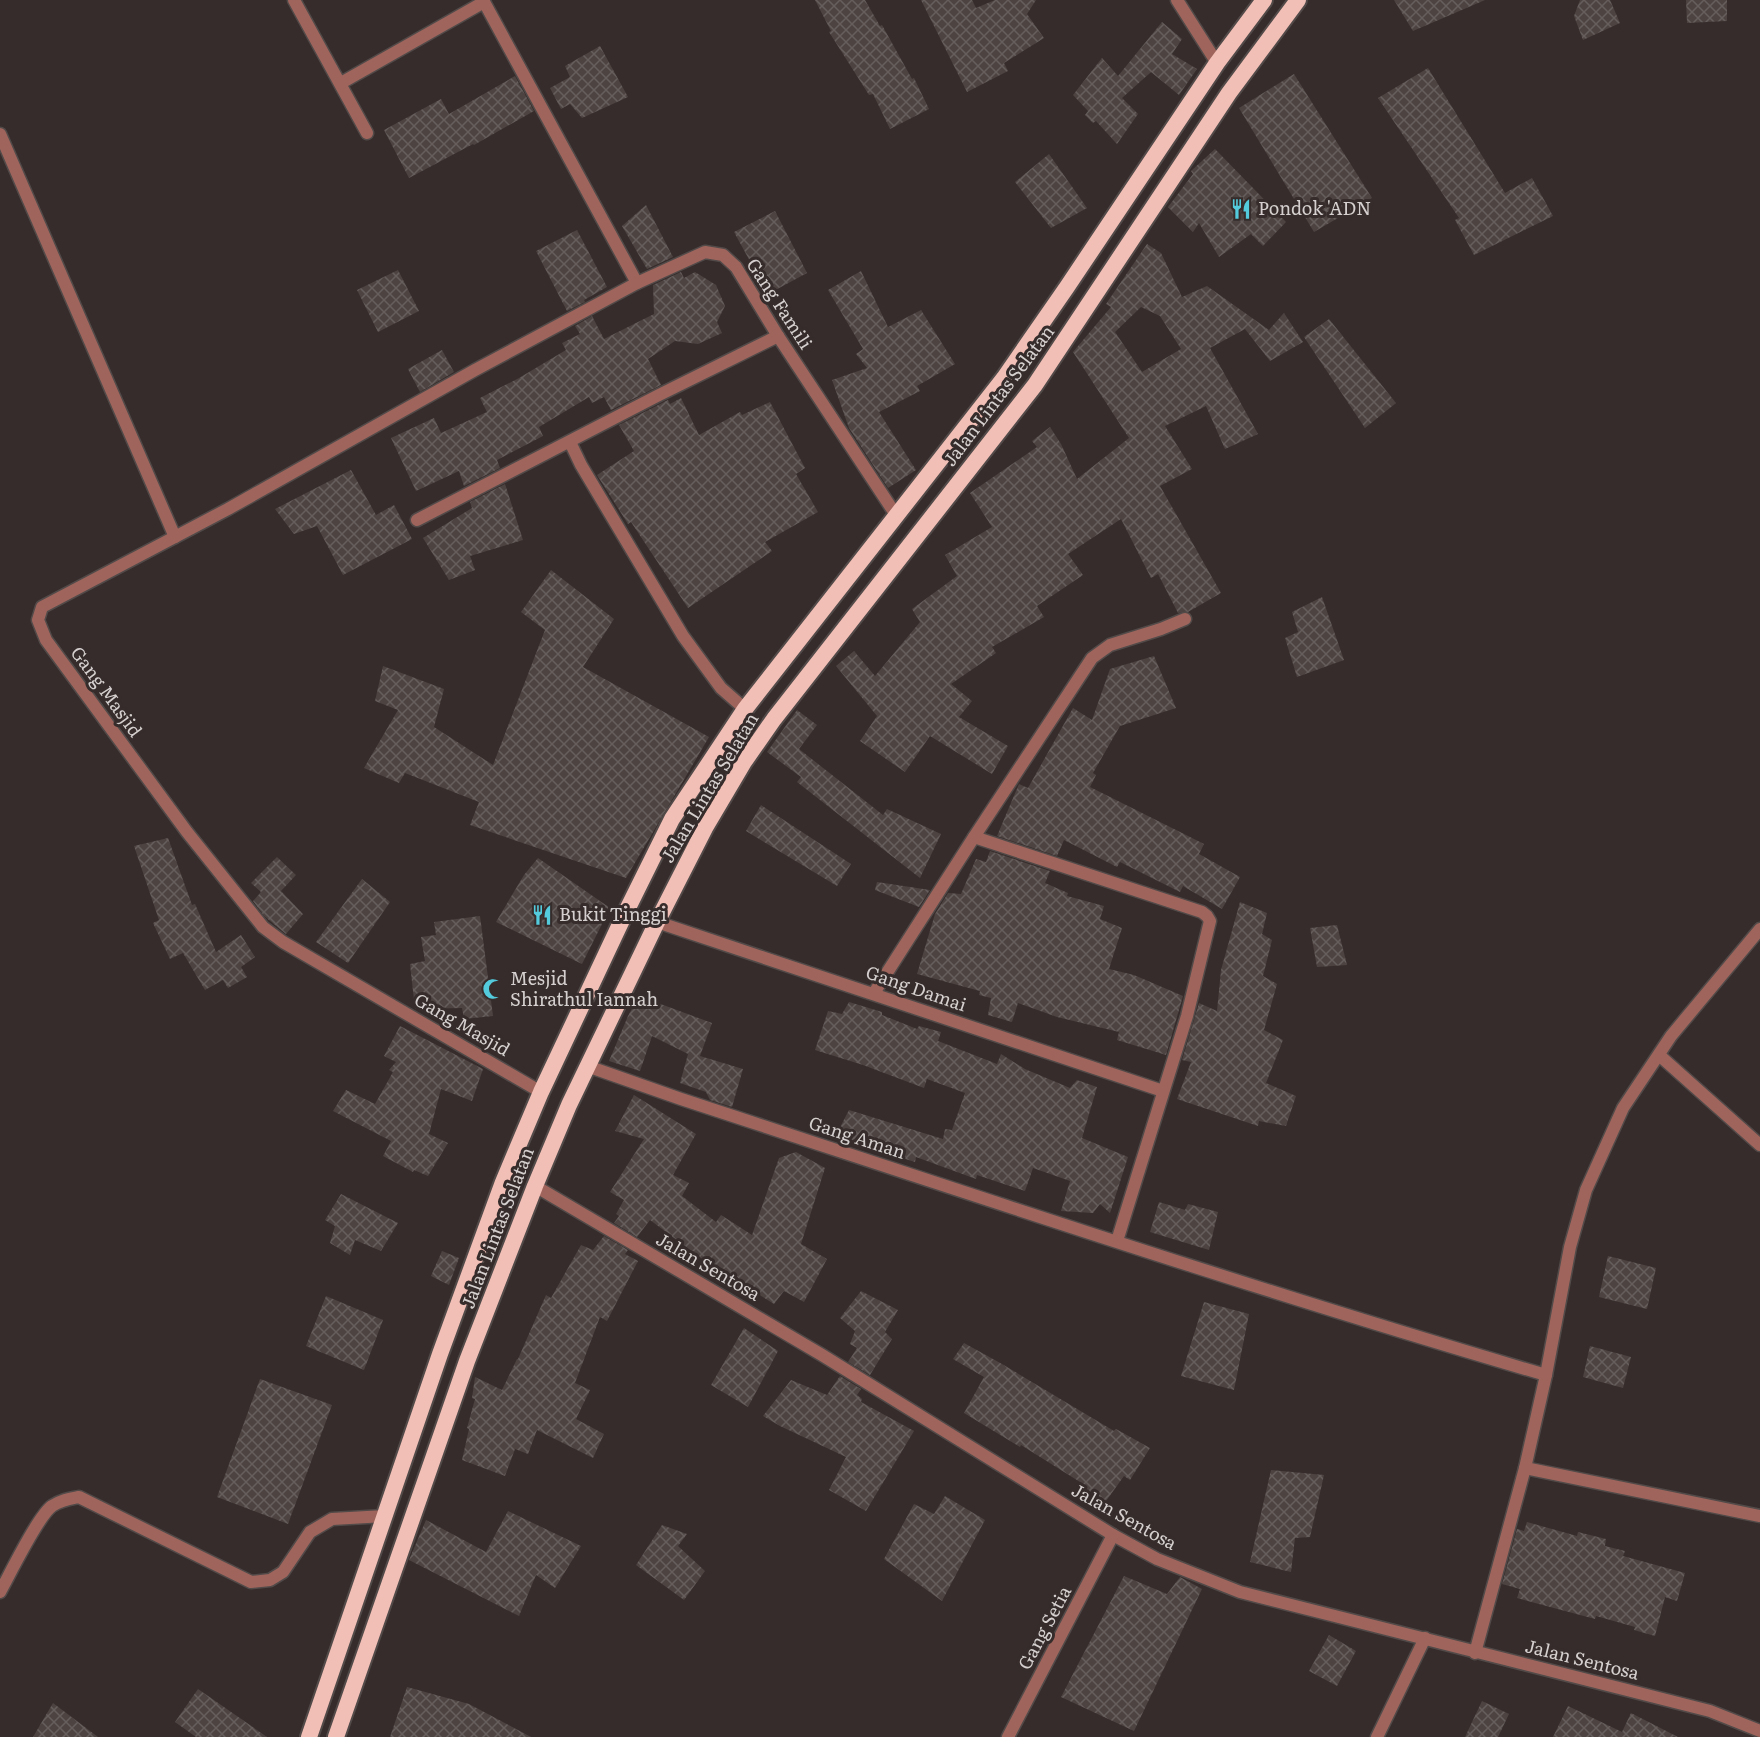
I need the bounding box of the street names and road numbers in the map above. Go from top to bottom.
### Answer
street label: Gang Famili [741,252,820,354]
street label: Jalan Lintas Selatan [936,319,1060,471]
street label: Gang Masjid [65,640,149,742]
street label: Jalan Lintas Selatan [653,707,764,867]
street label: Gang Damai [862,958,971,1017]
street label: Gang Masjid [410,985,516,1062]
street label: Gang Aman [806,1108,909,1165]
street label: Jalan Lintas Selatan [453,1143,540,1312]
street label: Jalan Sentosa [651,1225,766,1307]
street label: Jalan Sentosa [1067,1476,1183,1556]
street label: Gang Setia [1010,1580,1077,1674]
street label: Jalan Sentosa [1522,1631,1643,1686]

